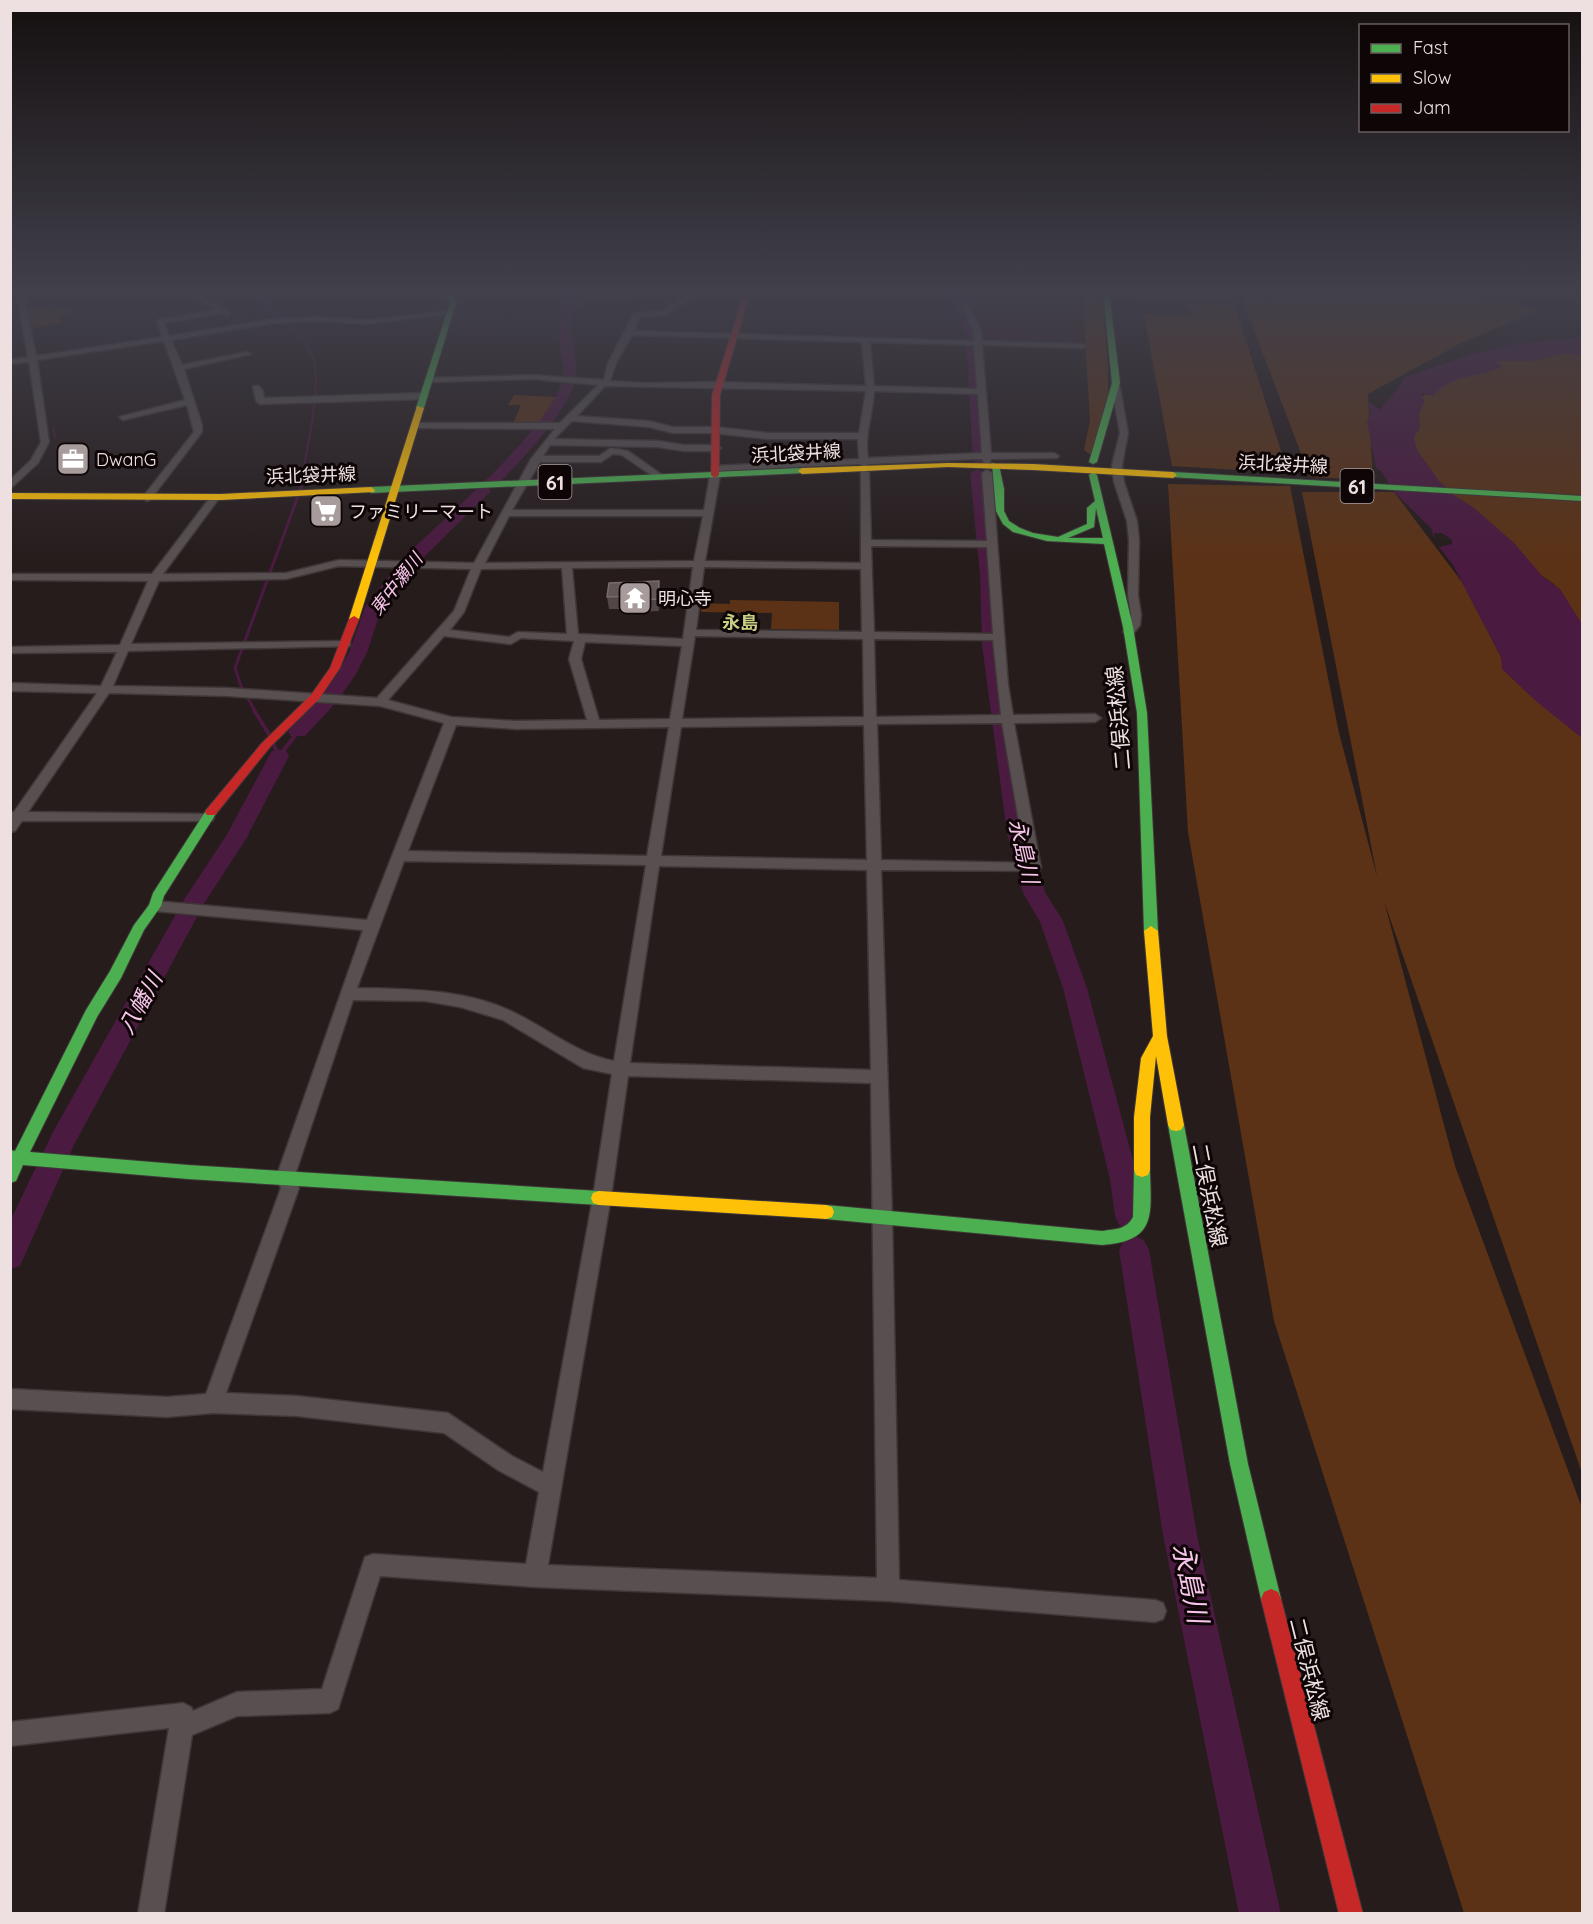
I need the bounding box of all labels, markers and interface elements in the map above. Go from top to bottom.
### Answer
legend [1359,24,1569,132]
text: Fast [1413,36,1448,59]
text: Slow [1413,66,1451,89]
text: Jam [1413,96,1451,119]
street label: 浜北袋井線 [750,439,842,467]
office icon: DwanG [55,441,91,477]
place label: DwanG [96,448,156,471]
street label: 浜北袋井線 [1237,450,1329,478]
street label: 浜北袋井線 [266,462,356,488]
road number: 61 [538,465,572,499]
road number: 61 [1340,469,1374,503]
supermarket icon: ファミリーマート [308,493,344,529]
place label: ファミリーマート [349,500,493,523]
water label: 東中瀬川 [365,547,428,619]
temple icon: 明心寺 [617,580,653,616]
place label: 明心寺 [658,587,712,610]
district label: 永島 [722,611,758,634]
street label: 二俣浜松線 [1100,665,1136,771]
water label: 永島川 [1003,816,1046,888]
water label: 八幡川 [112,966,169,1039]
street label: 二俣浜松線 [1187,1141,1233,1249]
water label: 永島川 [1166,1540,1217,1629]
street label: 二俣浜松線 [1285,1615,1335,1723]

